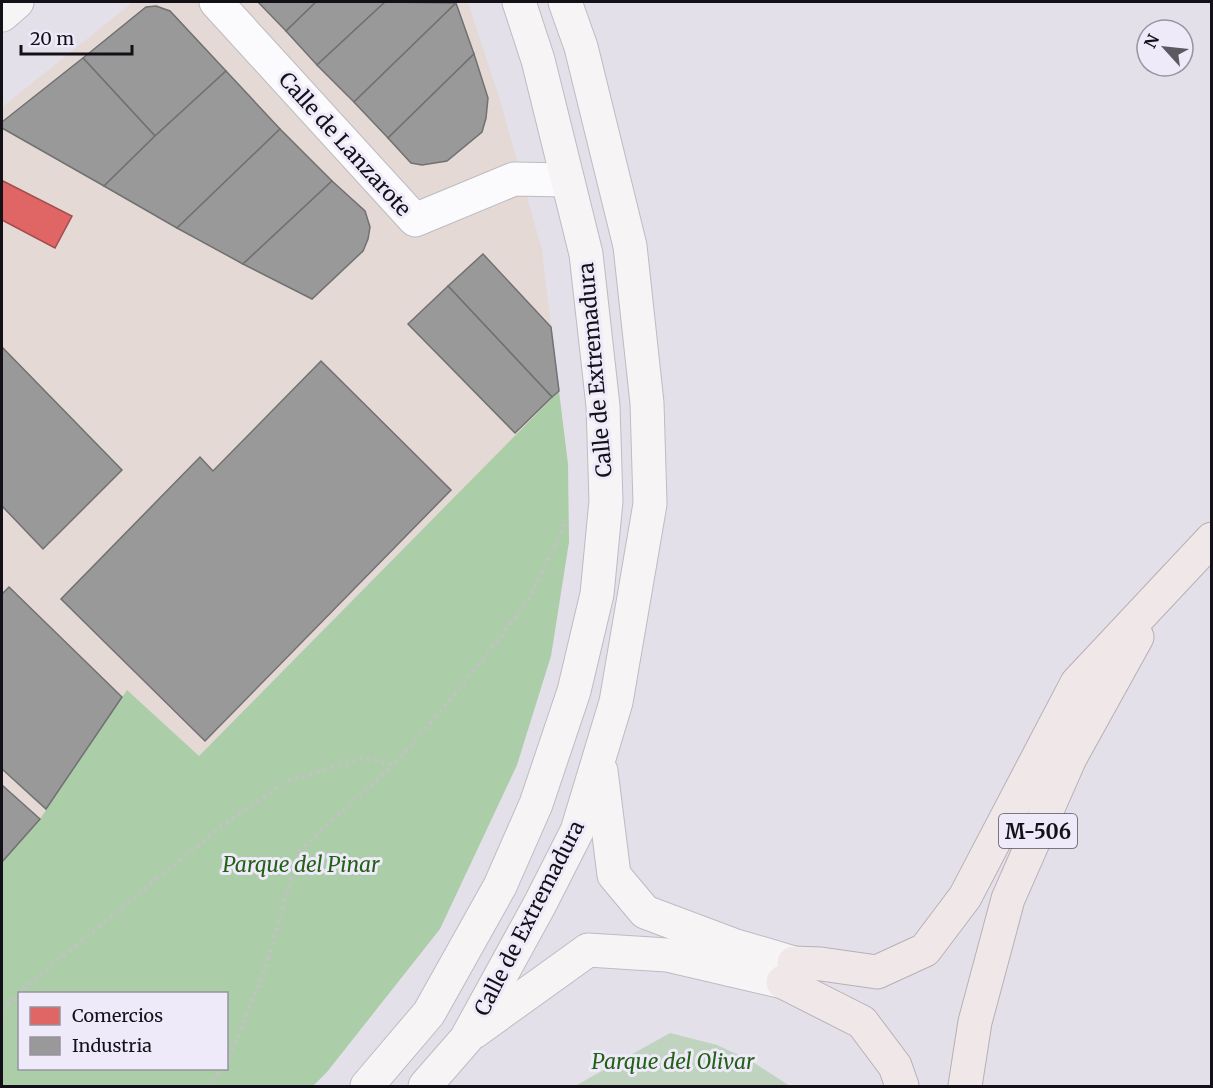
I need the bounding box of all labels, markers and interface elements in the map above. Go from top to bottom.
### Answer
scale bar [21,18,132,56]
north arrow [1135,18,1195,78]
text: 20 m [30,27,74,50]
text: N [1140,31,1164,51]
street label: Calle de Lanzarote [273,66,417,222]
street label: Calle de Extremadura [572,261,618,479]
road number: M-506 [999,814,1077,848]
street label: Calle de Extremadura [468,816,590,1020]
park label: Parque del Pinar [222,851,380,878]
legend [18,992,228,1070]
text: Comercios [72,1004,163,1027]
text: Industria [72,1034,152,1057]
park label: Parque del Olivar [592,1048,755,1075]

